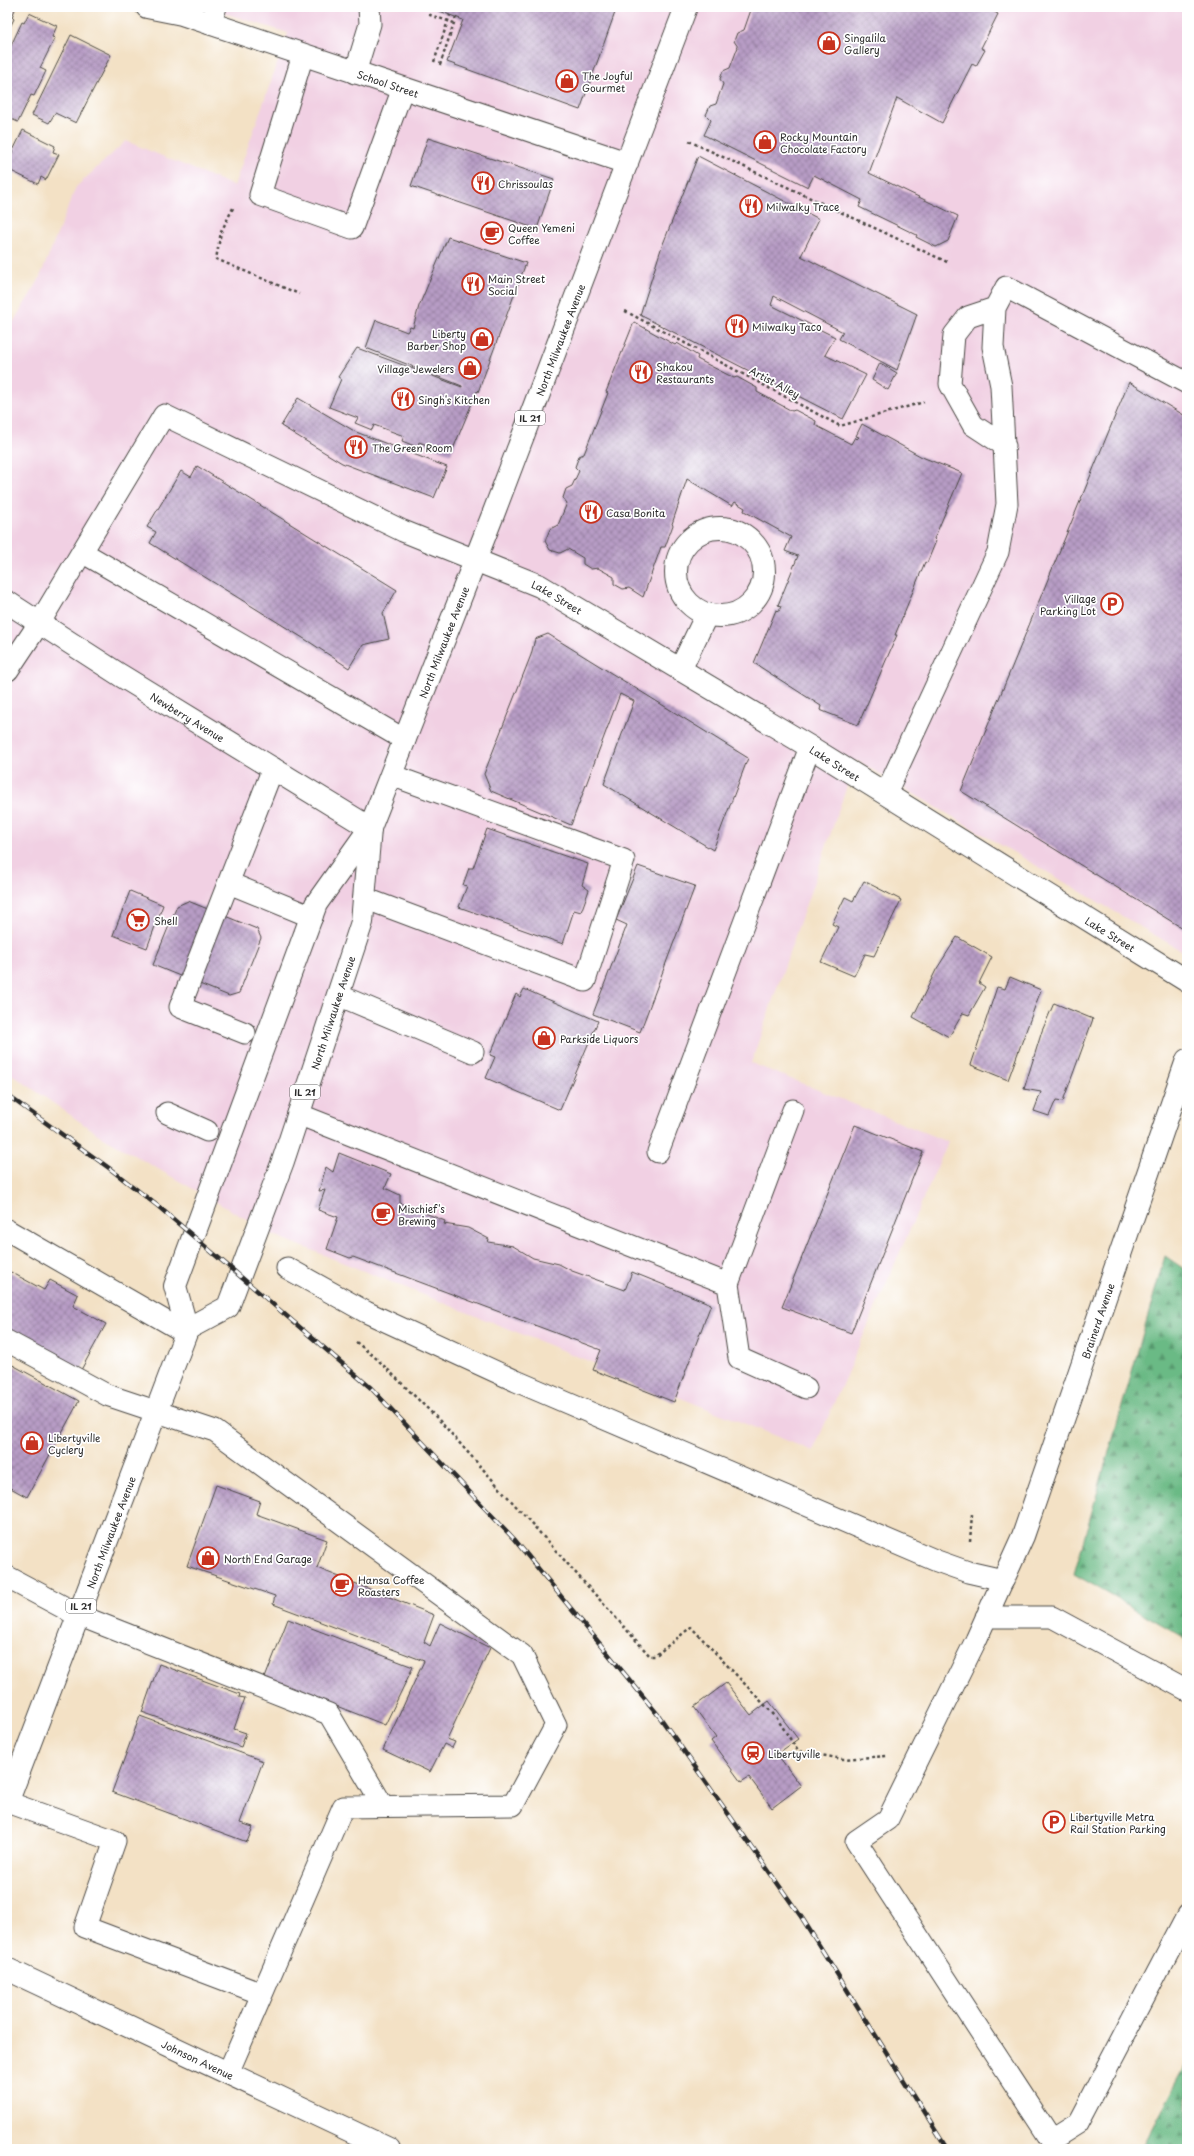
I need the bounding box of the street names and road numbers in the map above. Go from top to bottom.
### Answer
street label: School Street [355,66,421,100]
street label: North Milwaukee Avenue [531,281,588,398]
street label: Artist Alley [747,362,803,402]
road number: IL 21 [515,411,545,425]
street label: Lake Street [530,576,585,617]
street label: North Milwaukee Avenue [414,583,472,700]
street label: Newberry Avenue [148,688,228,745]
street label: Lake Street [807,741,863,784]
street label: Lake Street [1083,912,1138,955]
street label: North Milwaukee Avenue [306,953,358,1071]
road number: IL 21 [290,1085,320,1099]
street label: Brainerd Avenue [1077,1280,1117,1361]
street label: North Milwaukee Avenue [82,1473,139,1590]
road number: IL 21 [66,1599,96,1613]
street label: Johnson Avenue [159,2035,237,2083]

